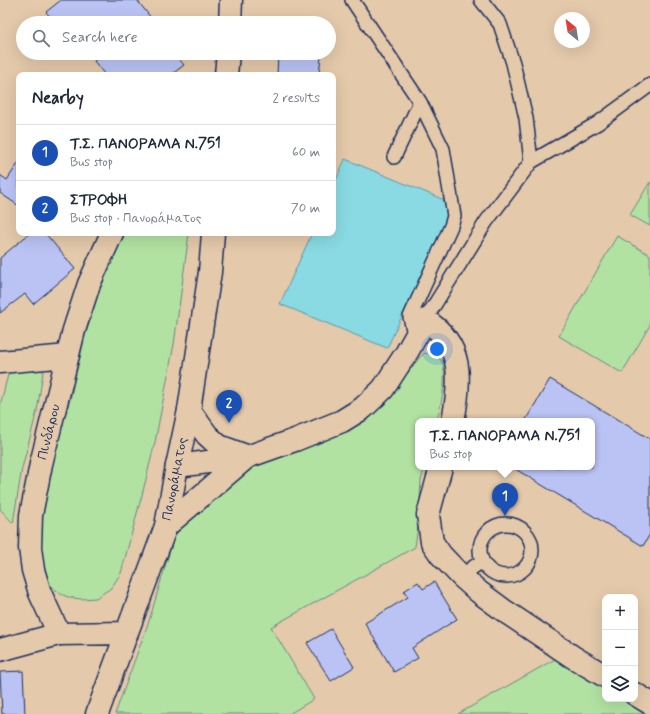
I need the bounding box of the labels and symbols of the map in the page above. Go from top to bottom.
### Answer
north arrow [554,12,590,48]
your location [427,339,447,359]
pin: 2 [216,390,242,423]
street label: Πινδάρου [33,402,65,462]
street label: Πανοράματος [158,436,192,522]
pin: 1 [492,483,518,516]

